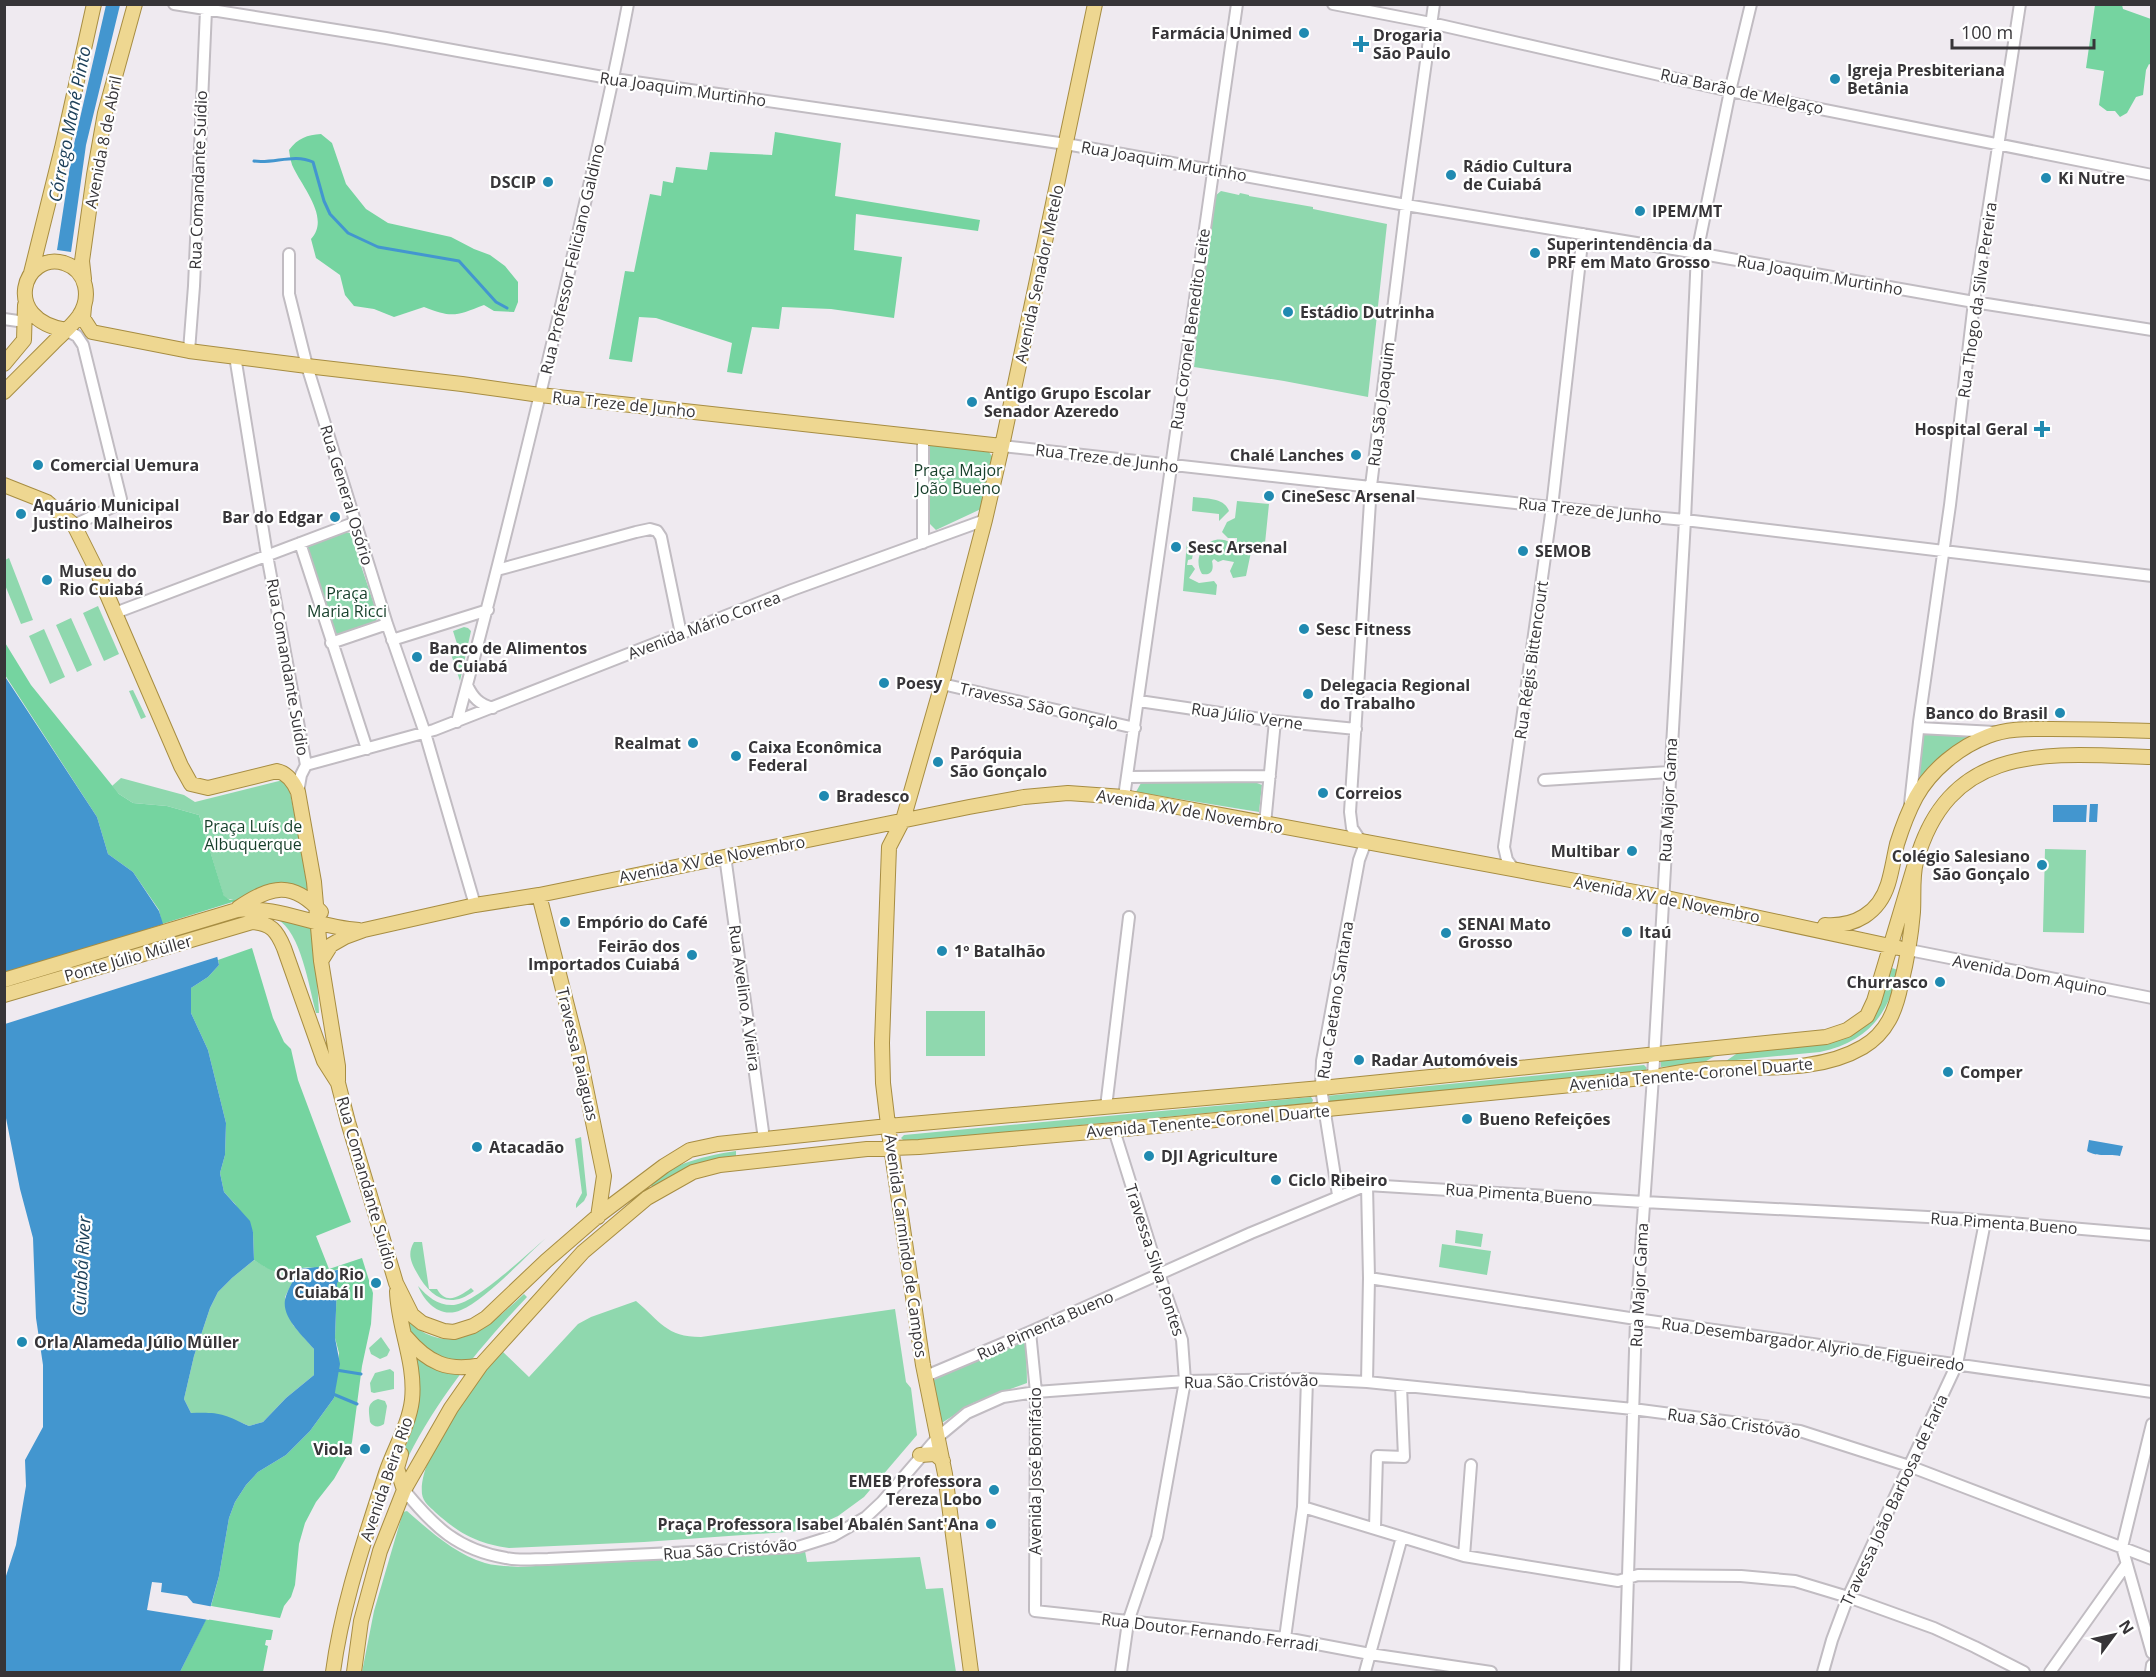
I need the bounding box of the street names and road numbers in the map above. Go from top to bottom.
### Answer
street label: Rua Barão de Melgaço [1658,63,1826,119]
street label: Rua Joaquim Murtinho [598,66,768,112]
street label: Avenida 8 de Abril [79,74,127,210]
street label: Rua Comandante Suídio [184,90,212,270]
street label: Rua Joaquim Murtinho [1079,136,1249,186]
street label: Rua Professor Feliciano Galdino [535,142,609,376]
street label: Avenida Senador Metelo [1009,183,1069,365]
street label: Rua Thogo da Silva Pereira [1952,201,2002,399]
street label: Rua Coronel Benedito Leite [1165,227,1215,431]
street label: Rua Joaquim Murtinho [1735,250,1905,300]
street label: Rua São Joaquim [1362,340,1400,468]
street label: Rua Treze de Junho [551,386,697,422]
street label: Rua General Osório [315,422,379,568]
street label: Rua Treze de Junho [1034,438,1180,478]
street label: Rua Treze de Junho [1517,492,1663,528]
street label: Rua Comandante Suídio [262,577,314,757]
street label: Rua Régis Bittencourt [1509,579,1553,741]
street label: Avenida Mário Correa [624,586,784,664]
street label: Travessa São Gonçalo [957,677,1121,735]
street label: Rua Júlio Verne [1190,697,1304,735]
street label: Rua Major Gama [1654,737,1682,863]
street label: Avenida XV de Novembro [1095,784,1285,838]
street label: Avenida XV de Novembro [617,830,807,888]
street label: Avenida XV de Novembro [1572,870,1762,928]
street label: Rua Caetano Santana [1312,919,1358,1081]
street label: Rua Avelino A Vieira [724,923,766,1073]
street label: Ponte Júlio Müller [62,929,195,987]
street label: Avenida Dom Aquino [1951,949,2109,1001]
street label: Travessa Paiaguas [552,985,604,1123]
street label: Avenida Tenente-Coronel Duarte [1568,1052,1814,1096]
street label: Rua Comandante Suídio [332,1094,402,1272]
street label: Avenida Tenente-Coronel Duarte [1085,1099,1331,1143]
street label: Avenida Carmindo de Campos [879,1133,933,1359]
street label: Rua Pimenta Bueno [1445,1178,1593,1210]
street label: Travessa Silva Pontes [1120,1181,1190,1339]
street label: Rua Pimenta Bueno [1930,1207,2078,1239]
street label: Rua Major Gama [1625,1222,1653,1348]
street label: Rua Pimenta Bueno [973,1285,1117,1365]
street label: Rua Desembargador Alyrio de Figueiredo [1660,1312,1966,1376]
street label: Rua São Cristóvão [1184,1369,1318,1393]
street label: Avenida José Bonifácio [1024,1387,1046,1555]
street label: Travessa João Barbosa de Faria [1835,1390,1953,1610]
street label: Rua São Cristóvão [1666,1403,1802,1443]
street label: Avenida Beira Rio [354,1414,418,1544]
street label: Rua São Cristóvão [662,1533,798,1565]
street label: Rua Doutor Fernando Ferradi [1100,1608,1320,1656]

